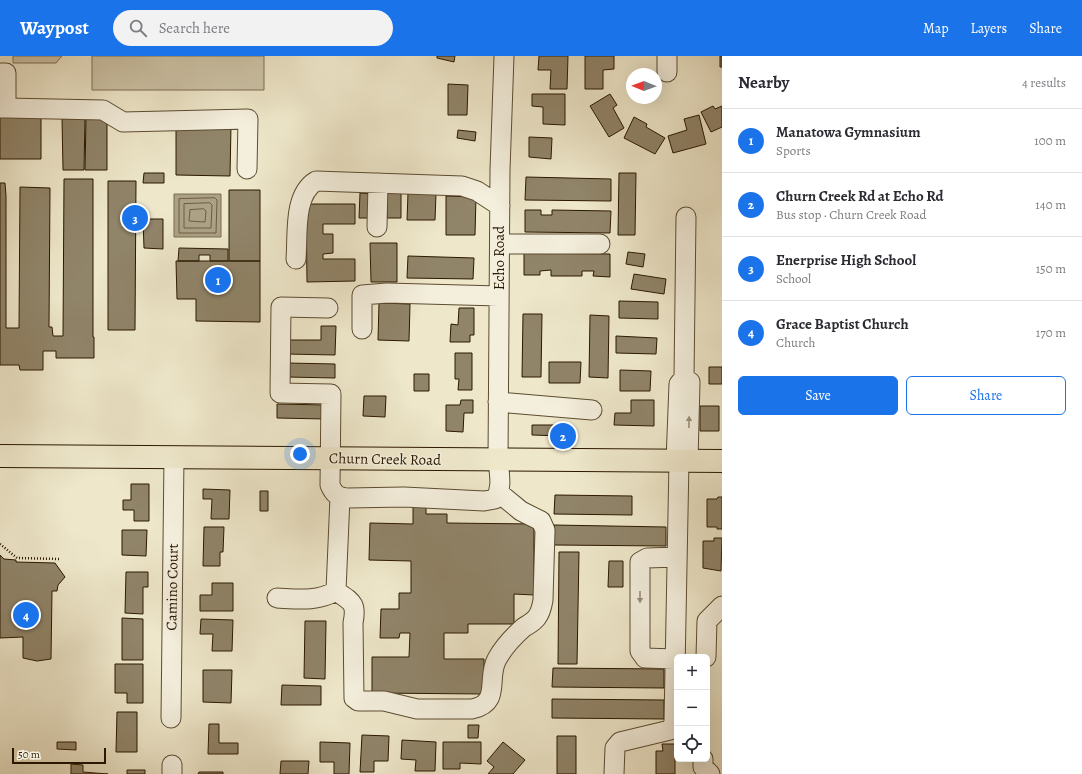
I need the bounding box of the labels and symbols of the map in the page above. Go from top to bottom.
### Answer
north arrow [626,68,662,104]
pin: 3 [122,203,148,233]
street label: Echo Road [489,225,509,290]
pin: 1 [205,265,231,295]
one-way arrow [685,416,692,428]
pin: 2 [550,421,576,451]
your location [290,444,310,464]
street label: Churn Creek Road [329,448,442,470]
street label: Camino Court [161,543,183,631]
one-way arrow [637,591,643,604]
pin: 4 [13,600,39,630]
scale bar [12,746,106,765]

